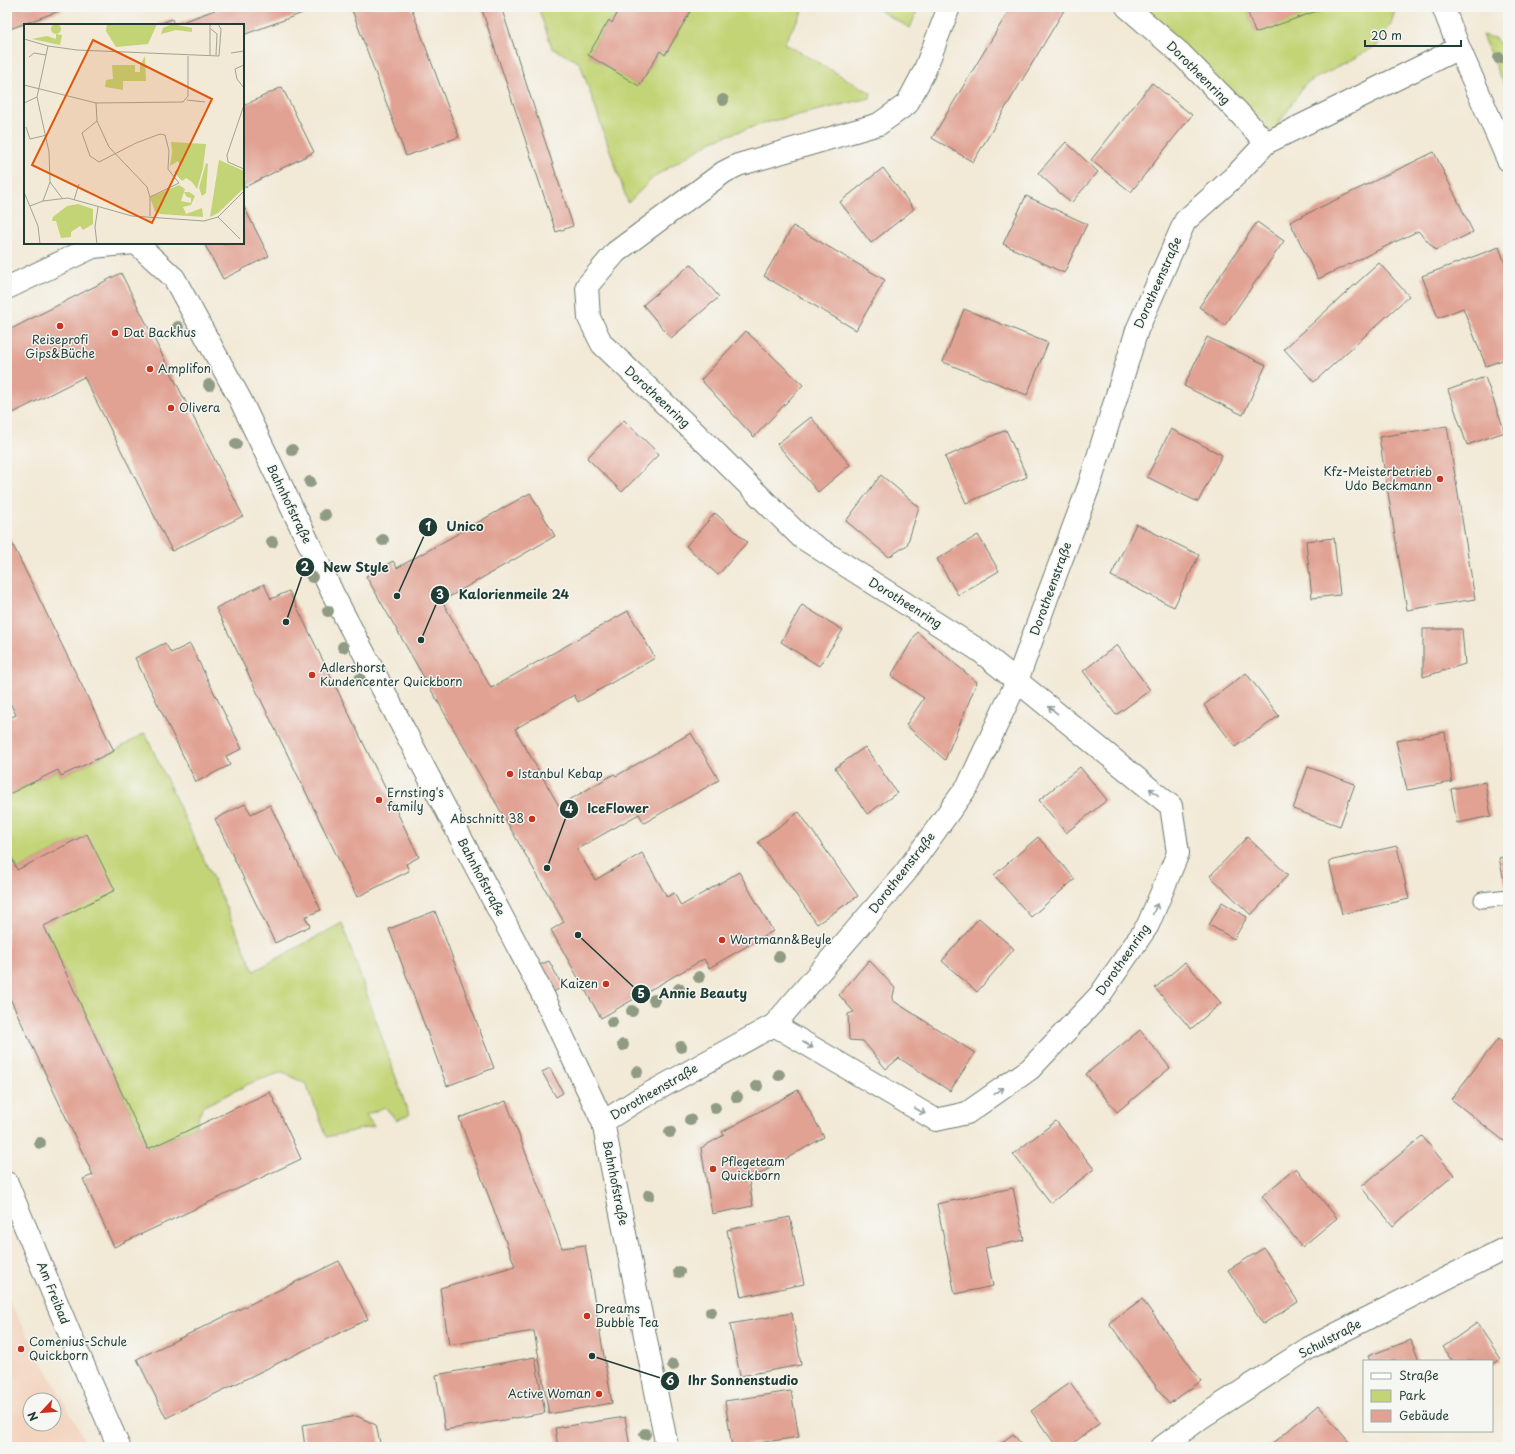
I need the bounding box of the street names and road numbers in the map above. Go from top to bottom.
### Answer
street label: Dorotheenring [1163,36,1235,108]
street label: Dorotheenstraße [1129,234,1185,331]
street label: Dorotheenring [621,361,695,432]
street label: Bahnhofstraße [263,461,317,546]
street label: Dorotheenstraße [1025,539,1075,638]
street label: Dorotheenring [865,572,946,632]
street label: Dorotheenstraße [864,828,939,917]
street label: Bahnhofstraße [454,834,510,919]
street label: Dorotheenring [1091,920,1154,999]
street label: Dorotheenstraße [606,1059,701,1124]
street label: Bahnhofstraße [599,1139,633,1227]
street label: Am Freibad [33,1258,75,1327]
street label: Schulstraße [1295,1314,1364,1362]

